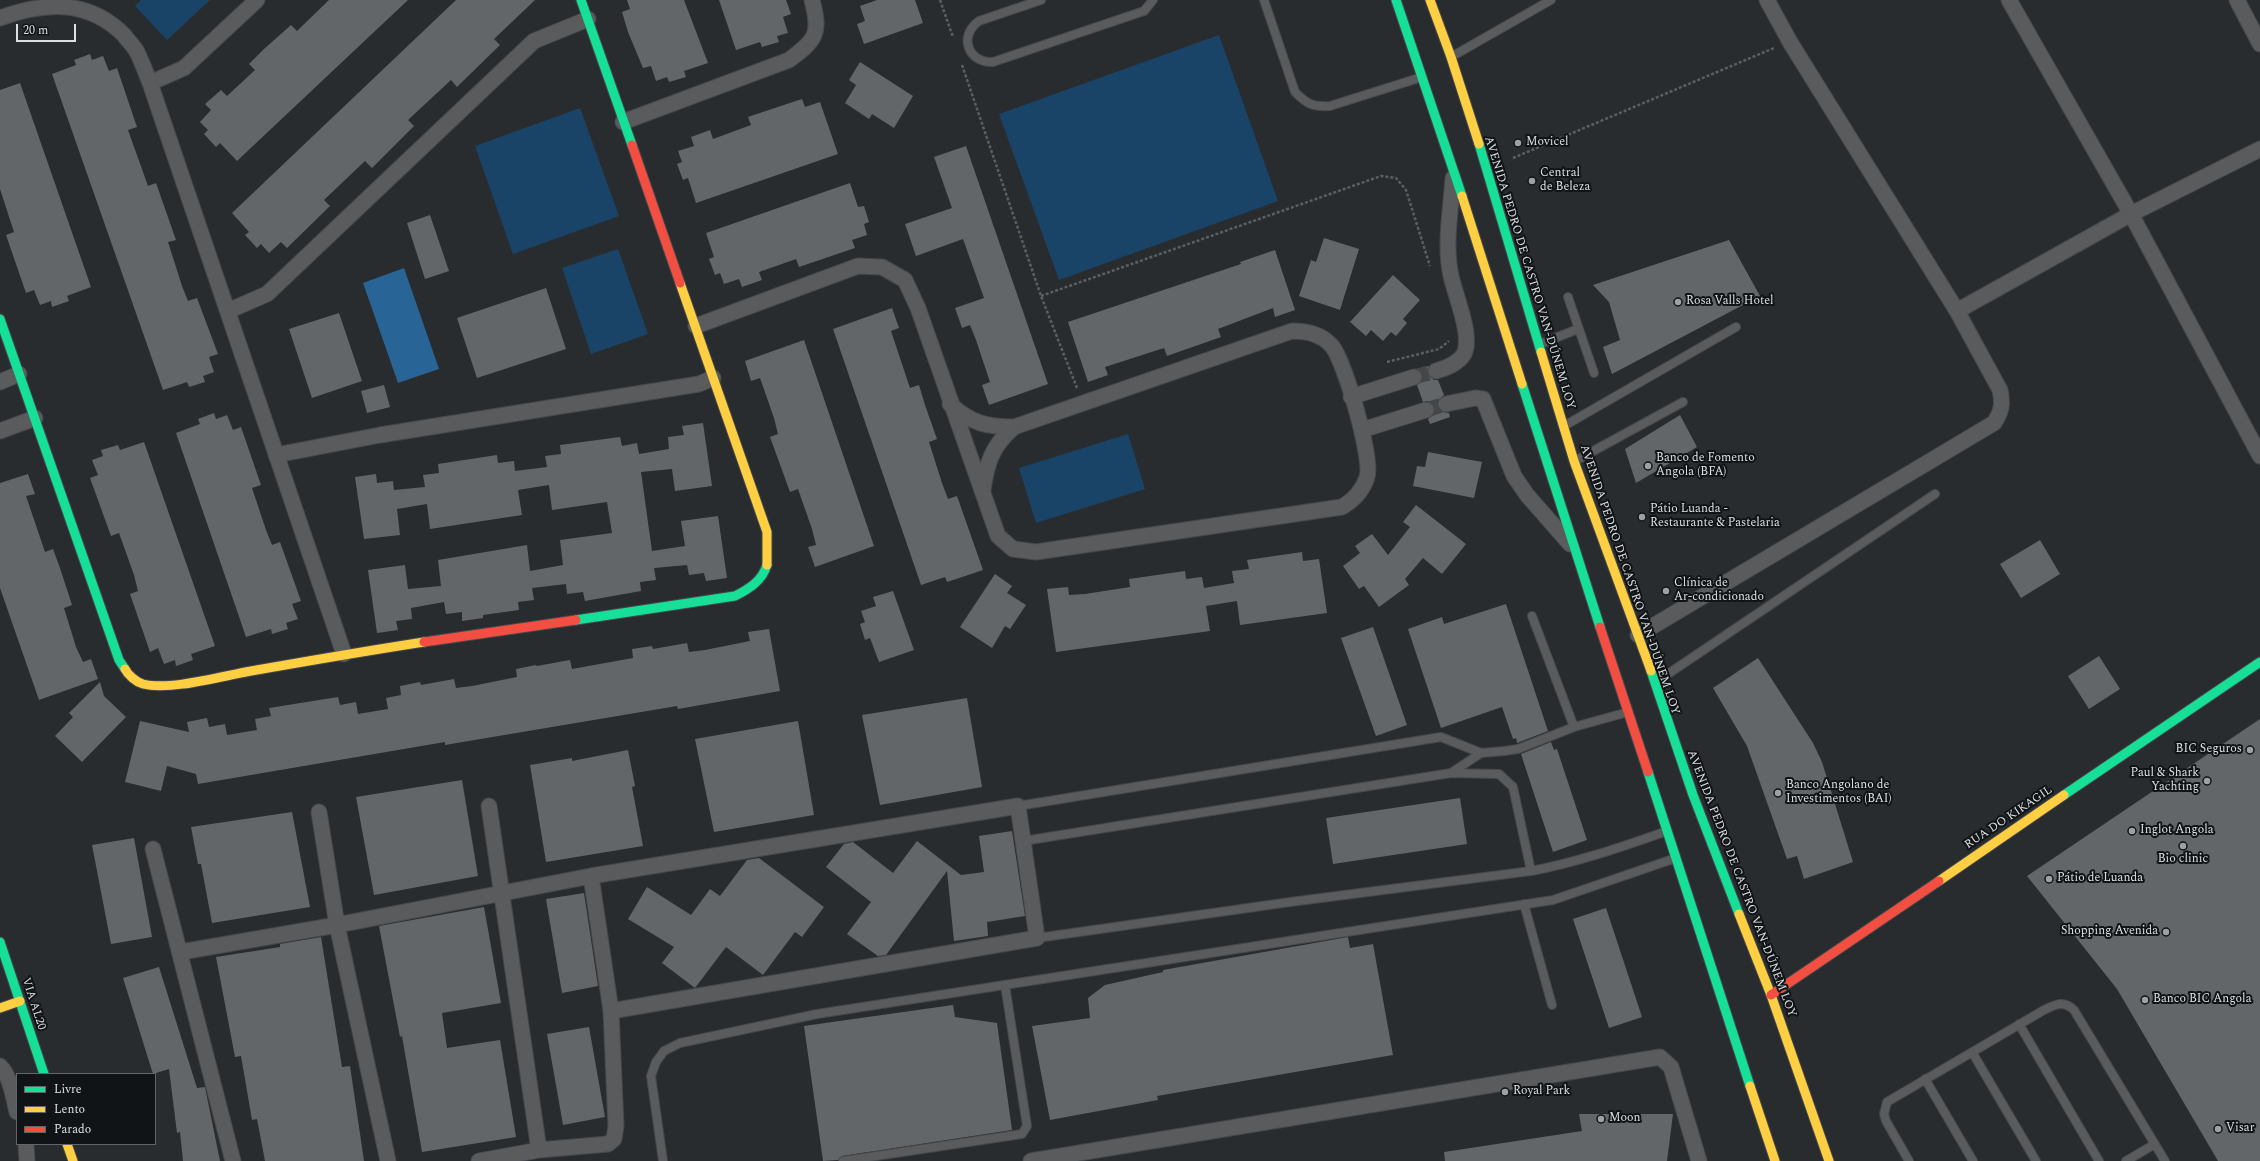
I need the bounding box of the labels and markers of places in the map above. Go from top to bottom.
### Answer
place label: Movicel [1526,136,1569,150]
marker: Movicel [1513,138,1523,148]
place label: Central de Beleza [1540,167,1590,195]
marker: Central de Beleza [1527,176,1537,186]
place label: Rosa Valls Hotel [1686,295,1774,309]
marker: Rosa Valls Hotel [1673,297,1683,307]
place label: Banco de Fomento Angola (BFA) [1656,452,1755,480]
marker: Banco de Fomento Angola (BFA) [1643,461,1653,471]
place label: Pátio Luanda - Restaurante & Pastelaria [1650,503,1780,531]
marker: Pátio Luanda - Restaurante & Pastelaria [1637,512,1647,522]
place label: Clínica de Ar-condicionado [1674,577,1764,605]
marker: Clínica de Ar-condicionado [1661,586,1671,596]
place label: BIC Seguros [2176,743,2242,757]
marker: BIC Seguros [2245,745,2255,755]
place label: Paul & Shark Yachting [2130,767,2199,795]
marker: Paul & Shark Yachting [2202,776,2212,786]
place label: Banco Angolano de Investimentos (BAI) [1786,779,1892,807]
marker: Banco Angolano de Investimentos (BAI) [1773,788,1783,798]
place label: Inglot Angola [2140,824,2214,838]
marker: Inglot Angola [2127,826,2137,836]
marker: Bio clinic [2178,841,2188,851]
place label: Bio clinic [2158,853,2208,867]
place label: Pátio de Luanda [2057,872,2143,886]
marker: Pátio de Luanda [2044,874,2054,884]
place label: Shopping Avenida [2061,925,2158,939]
marker: Shopping Avenida [2161,927,2171,937]
place label: Banco BIC Angola [2153,993,2251,1007]
marker: Banco BIC Angola [2140,995,2150,1005]
place label: Royal Park [1513,1085,1570,1099]
marker: Royal Park [1500,1087,1510,1097]
place label: Moon [1609,1112,1641,1126]
marker: Moon [1596,1114,1606,1124]
place label: Visar [2226,1122,2254,1136]
marker: Visar [2213,1124,2223,1134]

